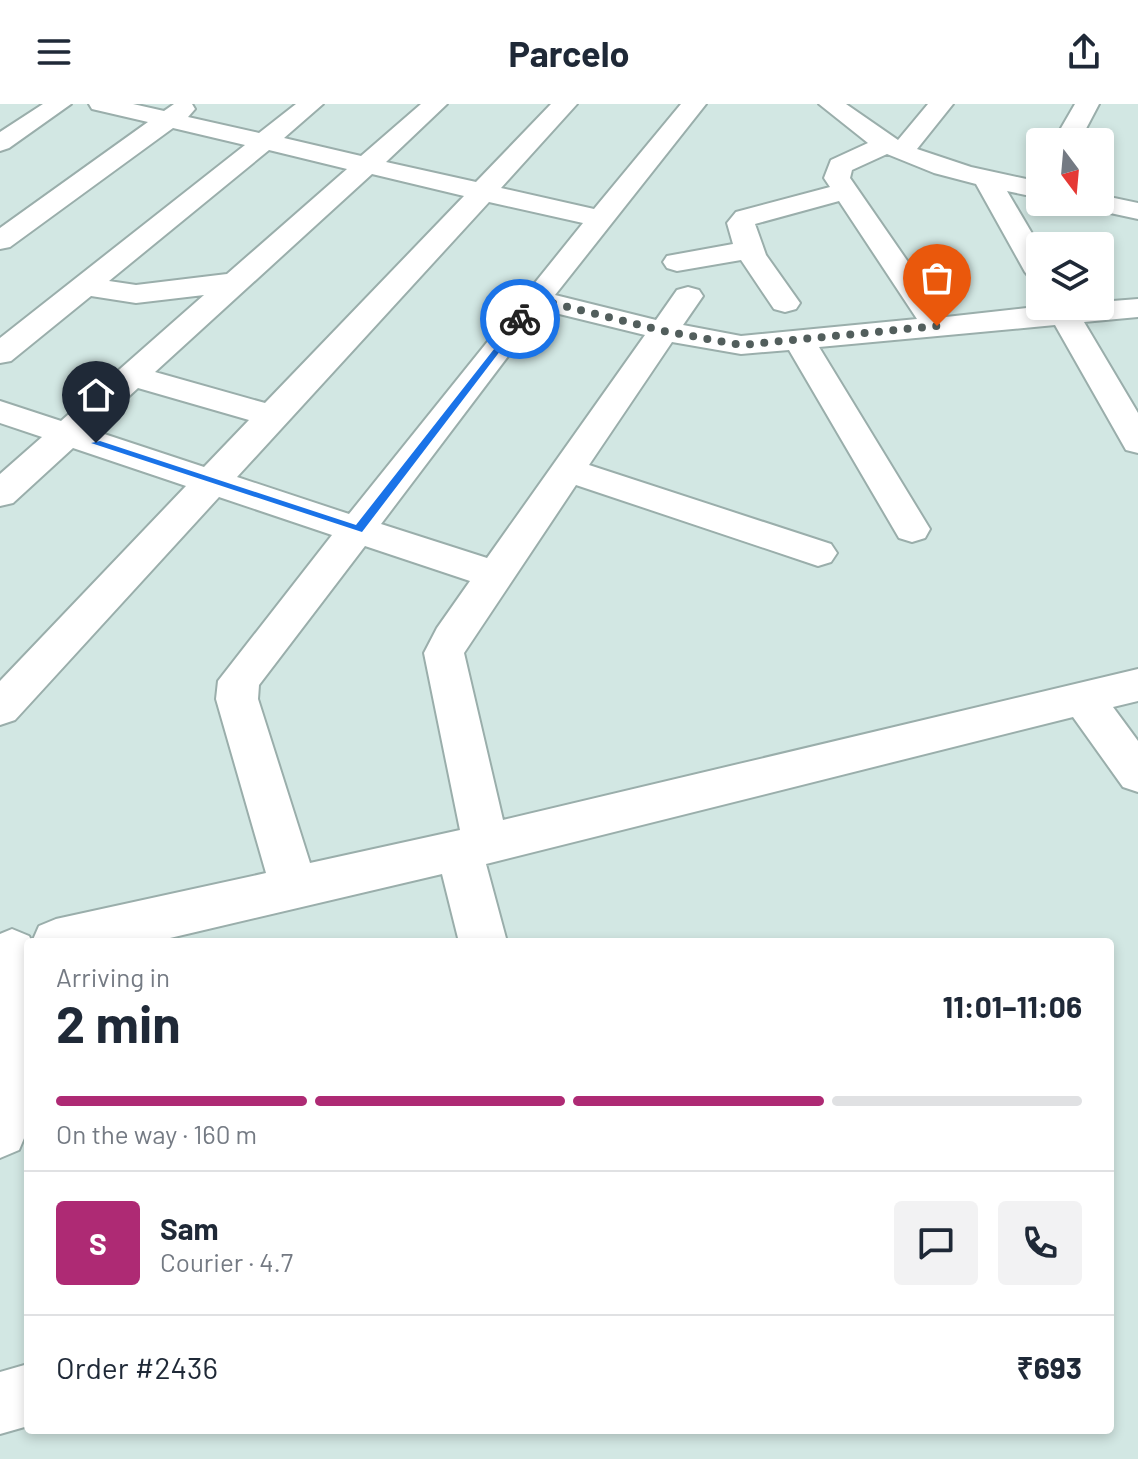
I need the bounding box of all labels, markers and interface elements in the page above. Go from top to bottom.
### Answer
icon: menu [32,30,76,74]
icon: share [1062,30,1106,74]
text: Parcelo [508,31,630,74]
north arrow [1026,128,1114,216]
map controls [1026,128,1114,320]
button: layers [1026,232,1114,320]
pin [903,244,971,326]
icon: bag [915,256,959,300]
courier [480,279,560,359]
icon: bike [498,297,542,341]
pin [62,361,130,443]
icon: home [74,373,118,417]
text: Arriving in [56,961,170,992]
text: 11:01–11:06 [942,988,1082,1024]
text: 2 min [56,991,181,1053]
text: On the way · 160 m [56,1118,257,1149]
button: chat [894,1201,978,1285]
button: phone [998,1201,1082,1285]
text: Sam [160,1210,219,1246]
text: S [89,1225,107,1261]
text: Courier · 4.7 [160,1246,293,1277]
text: Order #2436 [56,1349,218,1385]
text: ₹693 [1017,1349,1082,1385]

